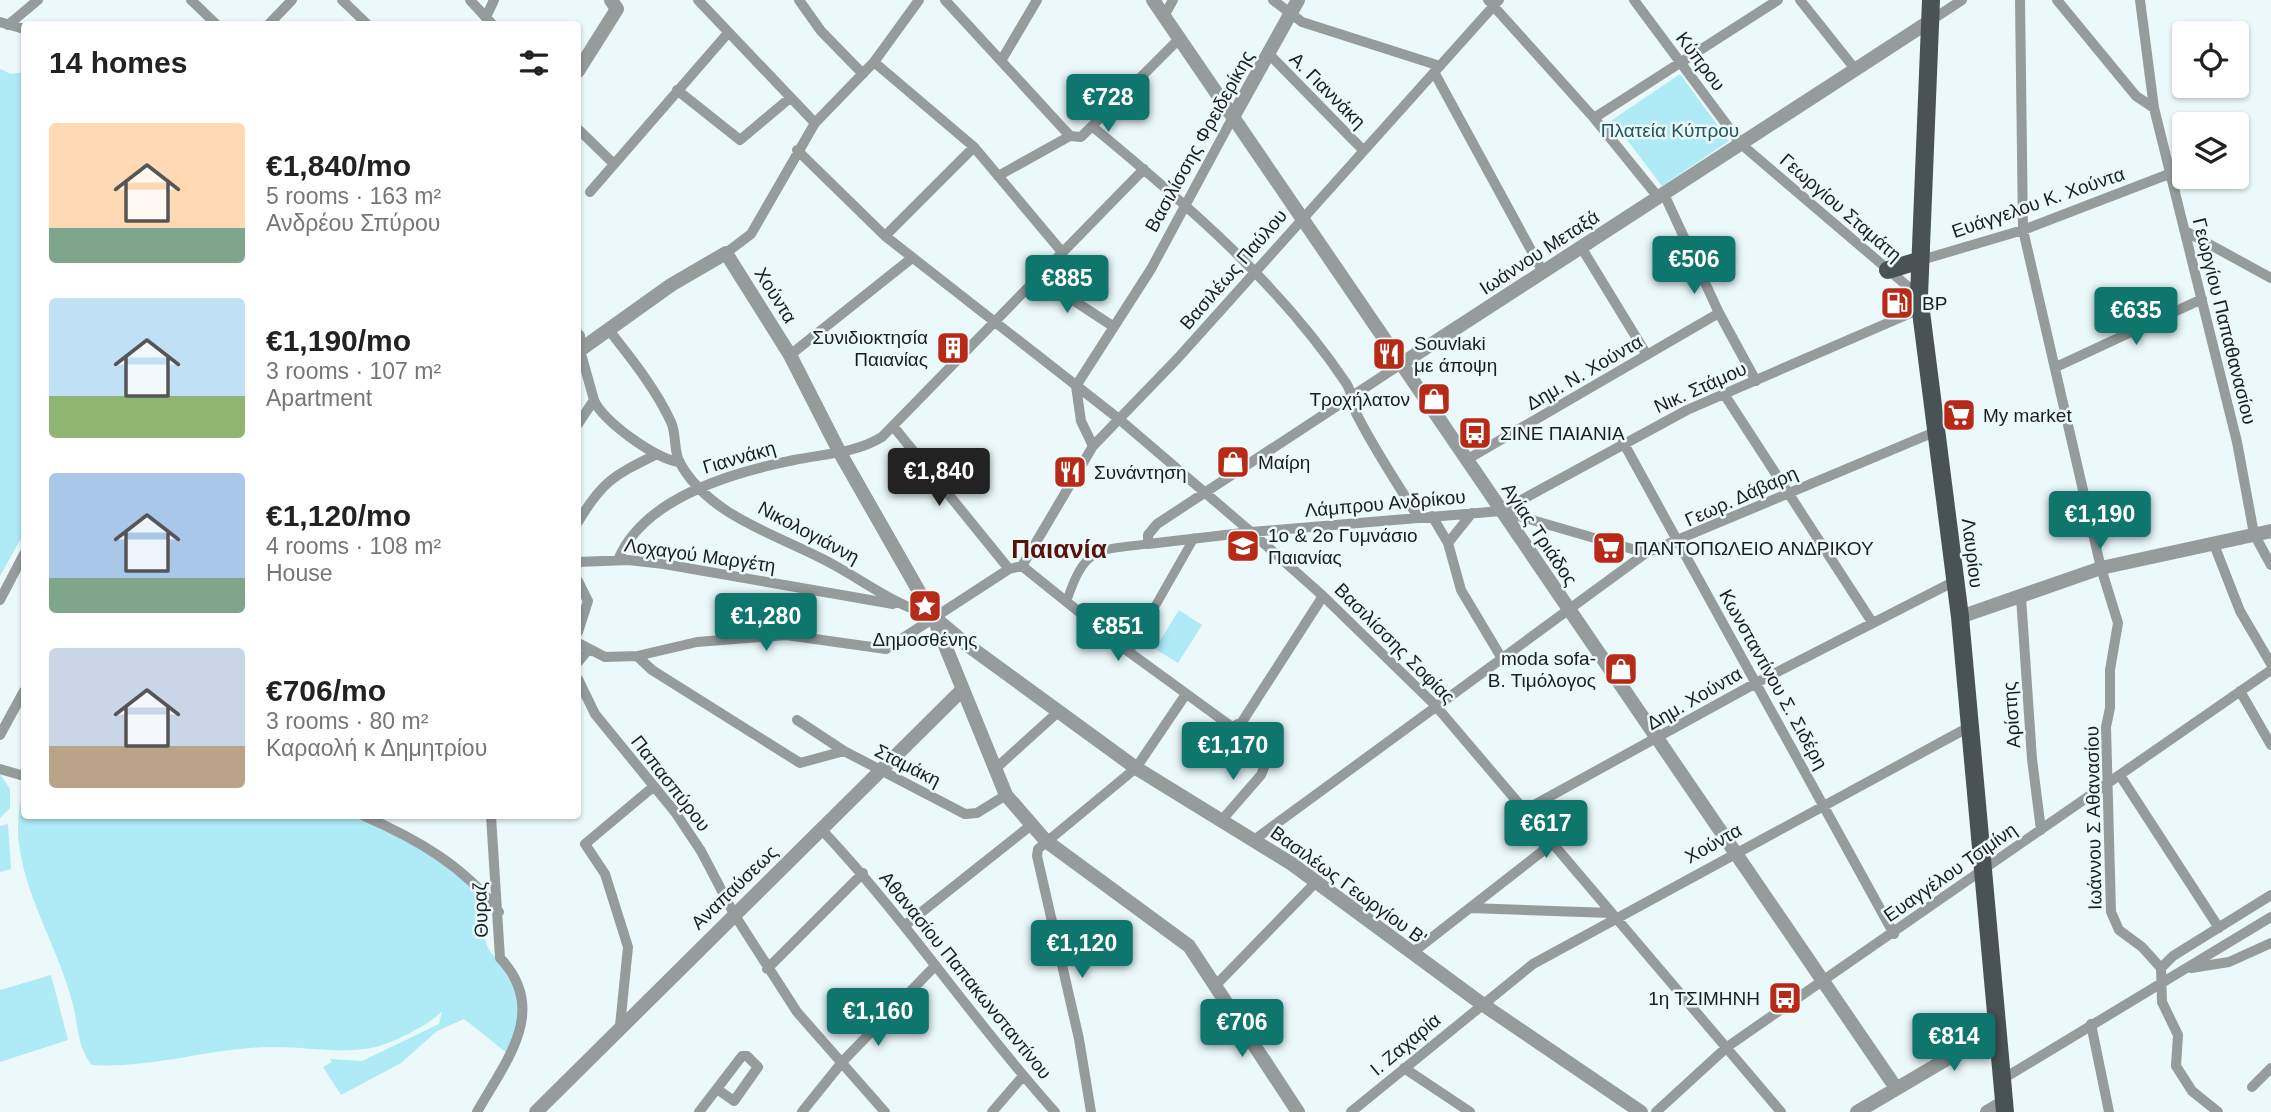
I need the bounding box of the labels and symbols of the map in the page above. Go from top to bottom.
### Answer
street label: Κύπρου [1672,28,1729,95]
street label: Βασιλίσσης Φρειδερίκης [1141,47,1258,235]
street label: Α. Γιαννάκη [1286,48,1370,132]
pin: €728 [1067,74,1149,134]
park label: Πλατεία Κύπρου [1601,120,1739,141]
street label: Γεωργίου Σταμάτη [1776,149,1906,266]
street label: Ευάγγελου Κ. Χούντα [1949,163,2127,242]
street label: Βασιλέως Παύλου [1176,205,1291,334]
street label: Ιωάννου Μεταξά [1476,206,1603,299]
street label: Γεωργίου Παπαθανασίου [2189,216,2260,427]
pin: €506 [1653,236,1735,296]
pin: €885 [1026,256,1108,315]
street label: Χούντα [750,264,801,327]
fuel station icon: BP [1878,284,1916,322]
pin: €635 [2095,288,2177,347]
place label: BP [1922,293,1947,314]
place label: Συνιδιοκτησία Παιανίας [812,327,928,370]
building icon: Συνιδιοκτησία Παιανίας [934,329,972,367]
street label: Δημ. Ν. Χούντα [1523,331,1646,414]
place label: Souvlaki με άποψη [1414,333,1497,376]
restaurant icon: Souvlaki με άποψη [1370,335,1408,373]
street label: Νικ. Στάμου [1651,358,1750,417]
shop icon: Τροχήλατον [1415,380,1453,418]
place label: Τροχήλατον [1309,389,1410,410]
supermarket icon: My market [1940,396,1978,434]
place label: My market [1983,405,2072,426]
bus stop icon: ΣΙΝΕ ΠΑΙΑΝΙΑ [1456,414,1494,452]
place label: ΣΙΝΕ ΠΑΙΑΝΙΑ [1500,423,1625,444]
street label: Γιαννάκη [700,437,778,478]
shop icon: Μαίρη [1214,443,1252,481]
pin: €1,840 [882,448,996,508]
place label: Μαίρη [1258,452,1310,473]
restaurant icon: Συνάντηση [1051,453,1089,491]
place label: Συνάντηση [1094,462,1187,483]
street label: Γεωρ. Δάβαρη [1682,462,1801,531]
street label: Αγίας Τριάδος [1498,479,1582,589]
street label: Λάμπρου Ανδρίκου [1304,486,1466,521]
pin: €1,190 [2043,491,2157,551]
street label: Νικολογιάννη [755,497,863,568]
street label: Λαυρίου [1958,517,1987,589]
place label: 1ο & 2ο Γυμνάσιο Παιανίας [1268,525,1418,568]
school or university icon: 1ο & 2ο Γυμνάσιο Παιανίας [1224,527,1262,565]
supermarket icon: ΠΑΝΤΟΠΩΛΕΙΟ ΑΝΔΡΙΚΟΥ [1590,529,1628,567]
street label: Λοχαγού Μαργέτη [623,534,777,577]
district label: Παιανία [1011,534,1107,564]
place label: ΠΑΝΤΟΠΩΛΕΙΟ ΑΝΔΡΙΚΟΥ [1634,538,1874,559]
street label: Βασιλίσσης Σοφίας [1330,579,1459,708]
street label: Κωνσταντίνου Σ. Σιδέρη [1715,586,1832,773]
place icon: Δημοσθένης [906,587,944,625]
pin: €1,280 [709,594,823,653]
pin: €851 [1077,604,1159,663]
place label: Δημοσθένης [873,629,977,650]
place label: moda sofa- Β. Τιμόλογος [1488,648,1596,691]
shop icon: moda sofa- Β. Τιμόλογος [1602,650,1640,688]
street label: Δημ. Χούντα [1643,663,1745,734]
street label: Αρίστης [1999,681,2024,749]
pin: €1,170 [1176,722,1290,782]
street label: Ιωάννου Σ Αθανασίου [2081,726,2106,910]
street label: Παπασπύρου [627,731,714,835]
street label: Σταμάκη [871,740,944,791]
pin: €617 [1505,800,1587,860]
street label: Χούντα [1681,819,1745,867]
street label: Ευαγγέλου Τσιμίνη [1880,819,2021,926]
street label: Βασιλέως Γεωργίου Β' [1267,822,1431,949]
street label: Αναπαύσεως [687,841,782,934]
street label: Αθανασίου Παπακωνσταντίνου [875,867,1056,1083]
street label: Θυραζ [469,881,492,938]
pin: €1,120 [1025,920,1139,980]
bus stop icon: 1η ΤΣΙΜΗΝΗ [1766,979,1804,1017]
pin: €1,160 [821,988,935,1048]
place label: 1η ΤΣΙΜΗΝΗ [1648,988,1760,1009]
pin: €706 [1201,1000,1283,1059]
street label: Ι. Ζαχαρία [1366,1009,1445,1080]
pin: €814 [1913,1014,1995,1073]

